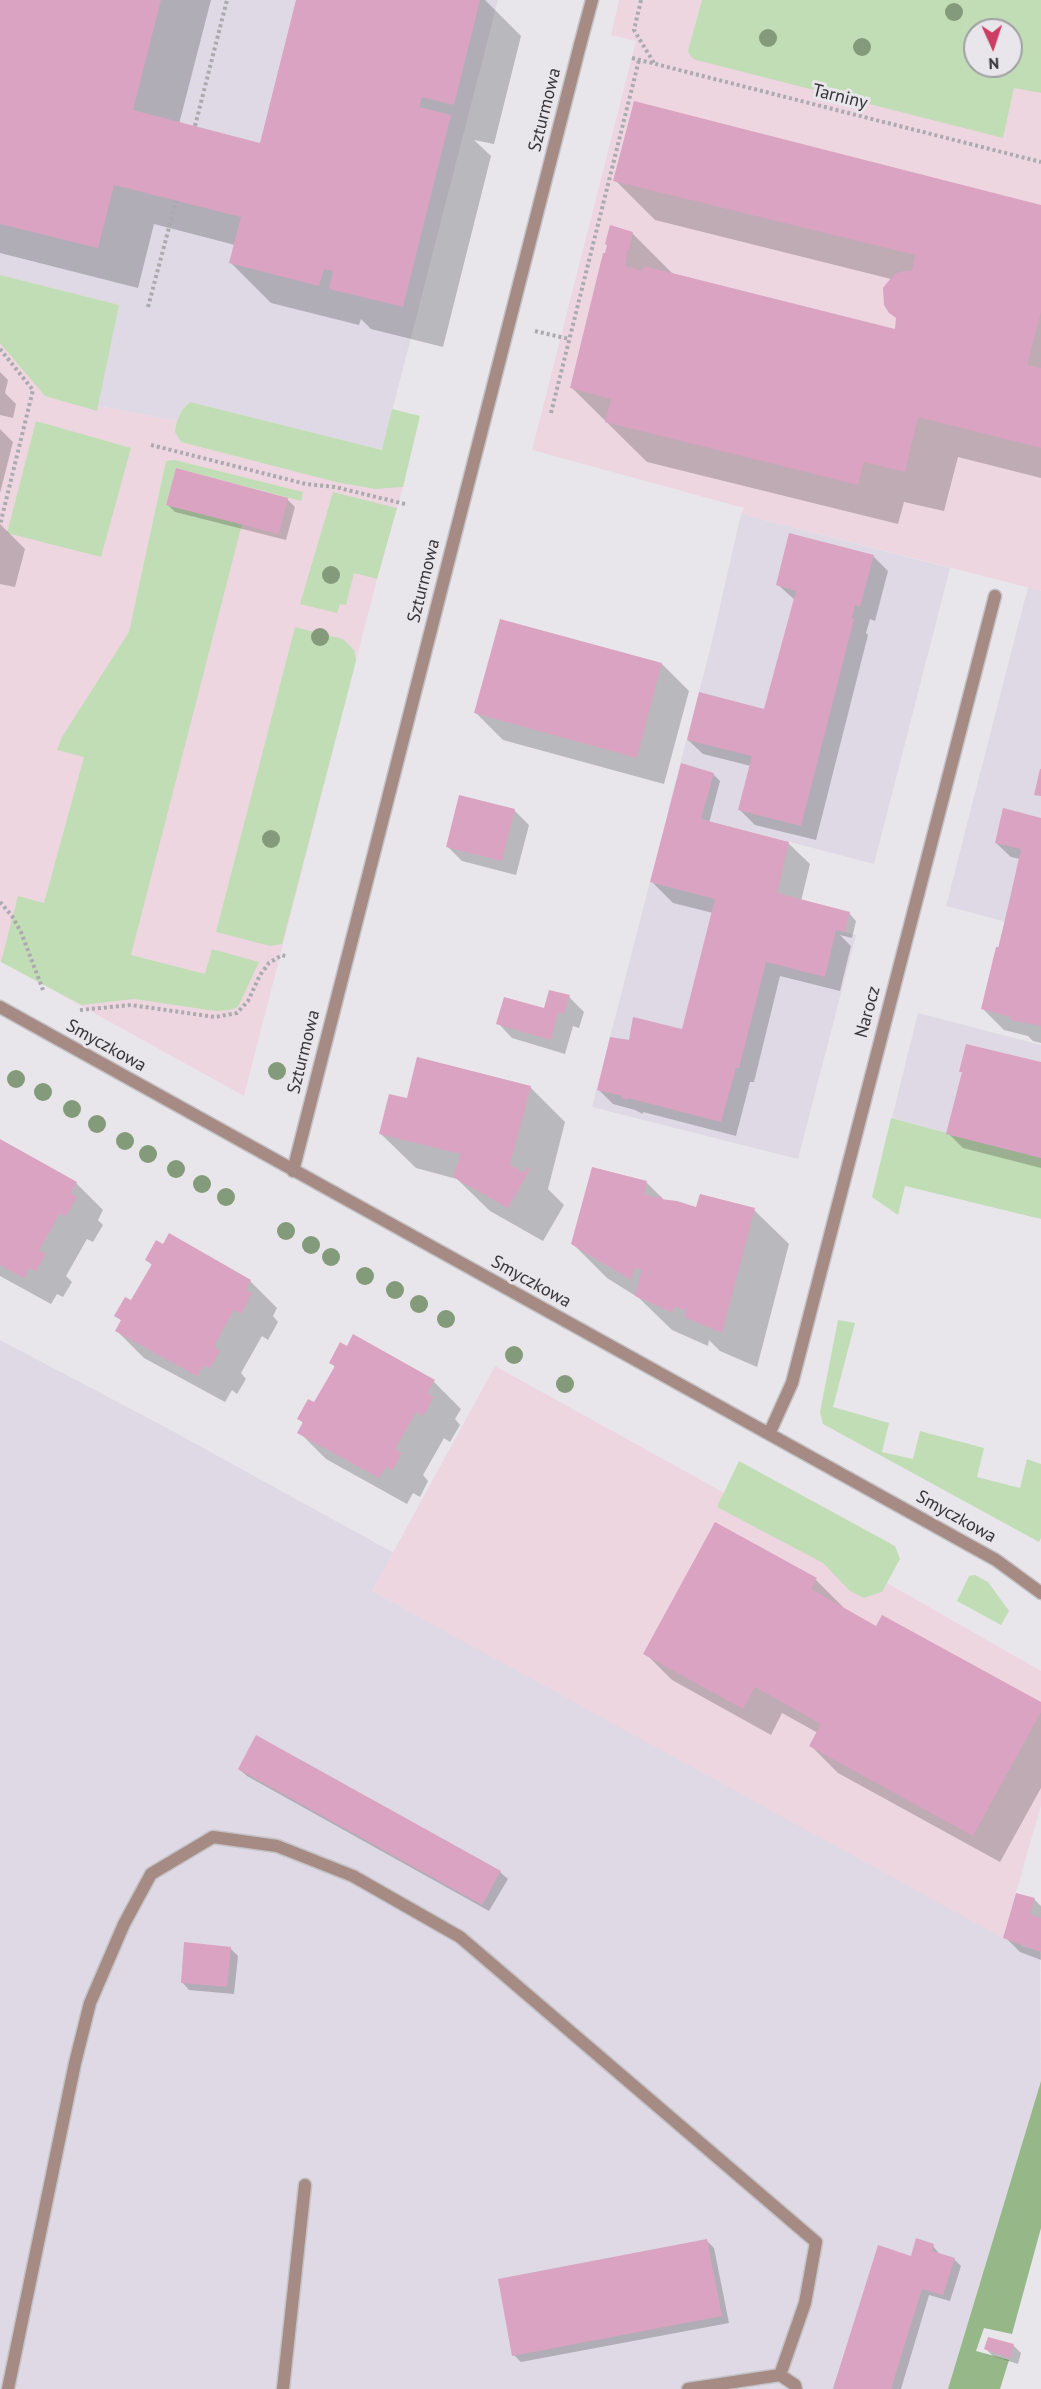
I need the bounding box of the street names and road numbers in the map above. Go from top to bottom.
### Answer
street label: Szturmowa [524,66,566,154]
street label: Tarniny [810,80,870,114]
street label: Szturmowa [403,537,445,625]
street label: Narocz [851,984,885,1040]
street label: Szturmowa [283,1008,325,1096]
street label: Smyczkowa [62,1015,150,1077]
street label: Smyczkowa [487,1251,575,1313]
street label: Smyczkowa [912,1486,1000,1548]

